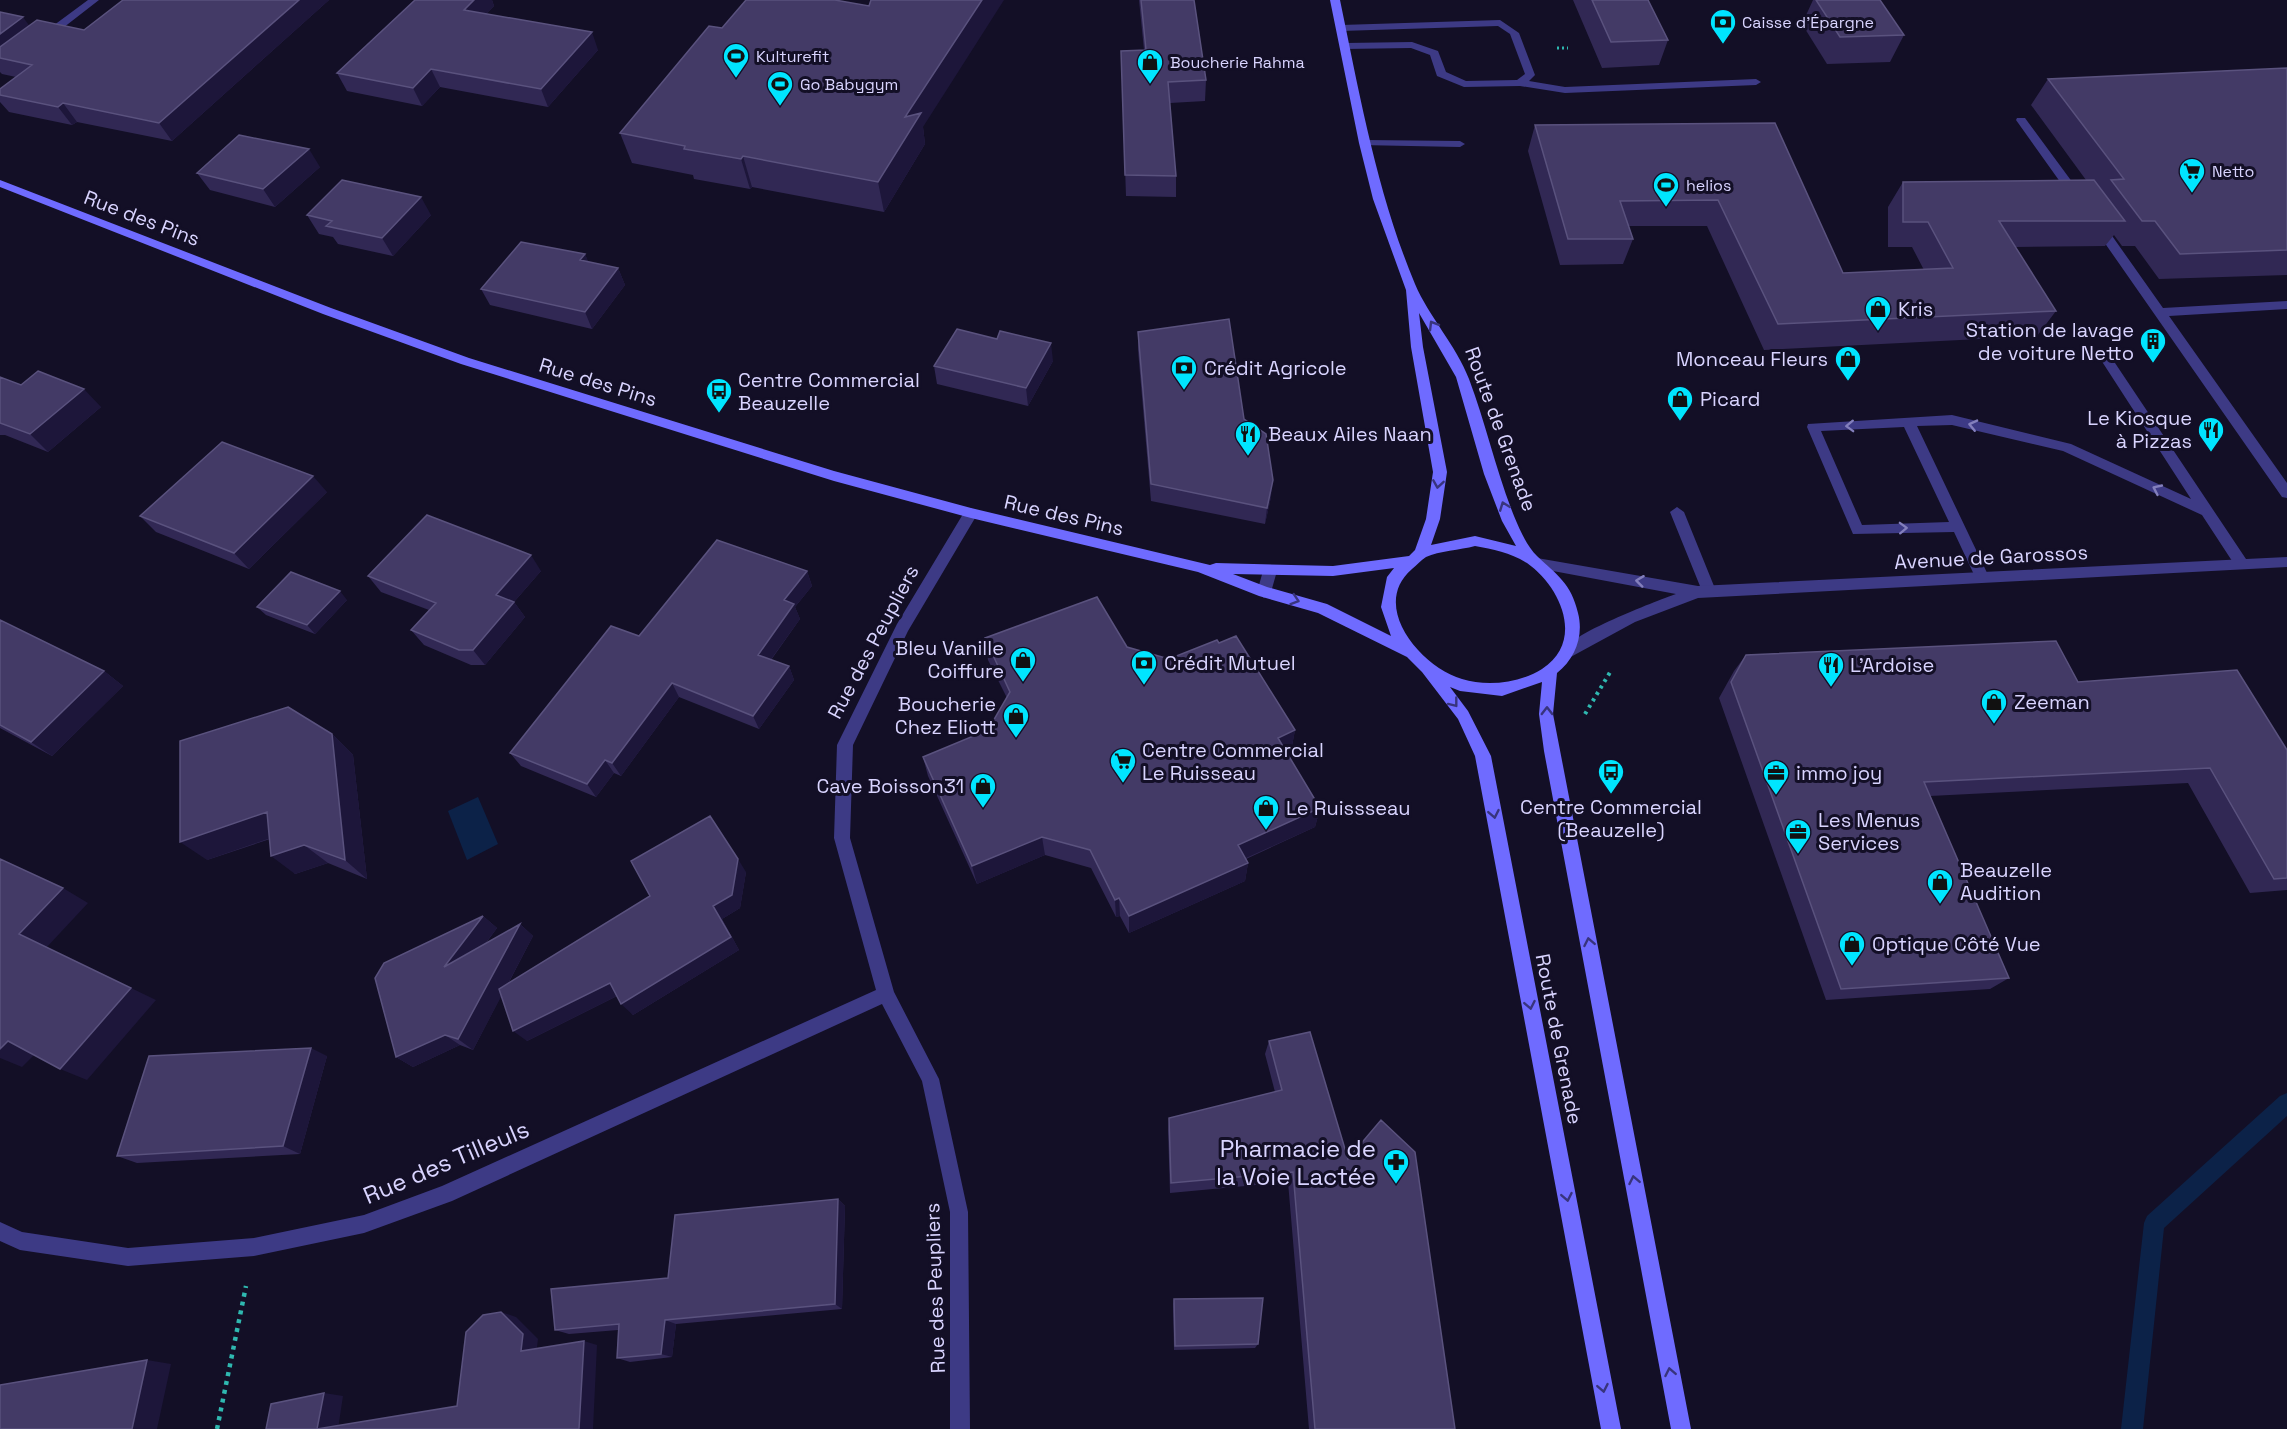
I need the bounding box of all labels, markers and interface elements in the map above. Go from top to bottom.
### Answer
bank icon: Caisse d'Épargne [1708,7,1738,45]
place label: Caisse d'Épargne [1742,12,1874,33]
sports icon: Kulturefit [721,41,751,79]
place label: Kulturefit [756,46,829,67]
shop icon: Boucherie Rahma [1135,47,1165,85]
place label: Boucherie Rahma [1170,52,1305,73]
sports icon: Go Babygym [765,69,795,107]
place label: Go Babygym [800,74,898,95]
supermarket icon: Netto [2177,156,2207,194]
place label: Netto [2212,161,2255,182]
sports icon: helios [1651,170,1681,208]
place label: helios [1686,175,1731,196]
street label: Rue des Pins [80,184,204,252]
shop icon: Kris [1863,294,1893,332]
place label: Kris [1898,296,1933,322]
place label: Station de lavage de voiture Netto [1966,317,2134,366]
one-way arrow [1429,321,1441,331]
building icon: Station de lavage de voiture Netto [2138,326,2168,364]
street label: Route de Grenade [1459,343,1543,515]
shop icon: Monceau Fleurs [1833,344,1863,382]
place label: Monceau Fleurs [1676,346,1828,372]
street label: Rue des Pins [536,352,660,412]
bank icon: Crédit Agricole [1169,353,1199,391]
place label: Crédit Agricole [1204,355,1347,381]
place label: Centre Commercial Beauzelle [738,367,920,416]
bus stop icon: Centre Commercial Beauzelle [704,376,734,414]
shop icon: Picard [1665,384,1695,422]
place label: Picard [1700,386,1760,412]
place label: Le Kiosque à Pizzas [2087,405,2192,454]
restaurant icon: Le Kiosque à Pizzas [2196,415,2226,453]
restaurant icon: Beaux Ailes Naan [1233,419,1263,457]
one-way arrow [1846,420,1855,432]
one-way arrow [1969,420,1979,433]
place label: Beaux Ailes Naan [1268,421,1432,447]
one-way arrow [1432,480,1444,489]
one-way arrow [2152,484,2163,496]
street label: Rue des Pins [1002,489,1126,541]
one-way arrow [1498,501,1511,512]
one-way arrow [1899,522,1908,535]
street label: Avenue de Garossos [1894,539,2088,575]
street label: Rue des Peupliers [822,561,924,723]
one-way arrow [1636,575,1645,588]
one-way arrow [1289,593,1300,605]
place label: Bleu Vanille Coiffure [895,635,1004,684]
shop icon: Bleu Vanille Coiffure [1008,645,1038,683]
bank icon: Crédit Mutuel [1129,648,1159,686]
place label: Crédit Mutuel [1164,650,1296,676]
restaurant icon: L'Ardoise [1816,650,1846,688]
place label: L'Ardoise [1850,652,1934,678]
shop icon: Zeeman [1979,687,2009,725]
place label: Zeeman [2014,689,2090,715]
place label: Boucherie Chez Eliott [895,691,996,740]
one-way arrow [1446,696,1457,707]
shop icon: Boucherie Chez Eliott [1001,701,1031,739]
one-way arrow [1541,707,1553,716]
place label: Centre Commercial Le Ruisseau [1142,737,1324,786]
supermarket icon: Centre Commercial Le Ruisseau [1108,746,1138,784]
bus stop icon: Centre Commercial (Beauzelle) [1596,757,1626,795]
office icon: immo joy [1761,758,1791,796]
place label: immo joy [1796,760,1882,786]
shop icon: Cave Boisson31 [968,771,998,809]
place label: Cave Boisson31 [817,773,964,799]
shop icon: Le Ruissseau [1251,793,1281,831]
place label: Centre Commercial (Beauzelle) [1520,794,1702,843]
place label: Le Ruissseau [1286,795,1411,821]
place label: Les Menus Services [1818,807,1920,856]
one-way arrow [1487,808,1500,818]
office icon: Les Menus Services [1783,817,1813,855]
place label: Beauzelle Audition [1960,857,2052,906]
shop icon: Beauzelle Audition [1925,867,1955,905]
shop icon: Optique Côté Vue [1837,929,1867,967]
place label: Optique Côté Vue [1872,931,2041,957]
one-way arrow [1583,938,1596,948]
street label: Route de Grenade [1530,951,1588,1127]
one-way arrow [1523,1000,1536,1010]
street label: Rue des Tilleuls [358,1113,534,1211]
place label: Pharmacie de la Voie Lactée [1216,1133,1376,1192]
pharmacy icon: Pharmacie de la Voie Lactée [1381,1147,1411,1185]
one-way arrow [1628,1175,1641,1185]
one-way arrow [1560,1191,1573,1201]
street label: Rue des Peupliers [919,1202,951,1374]
one-way arrow [1664,1367,1677,1377]
one-way arrow [1596,1383,1609,1393]

